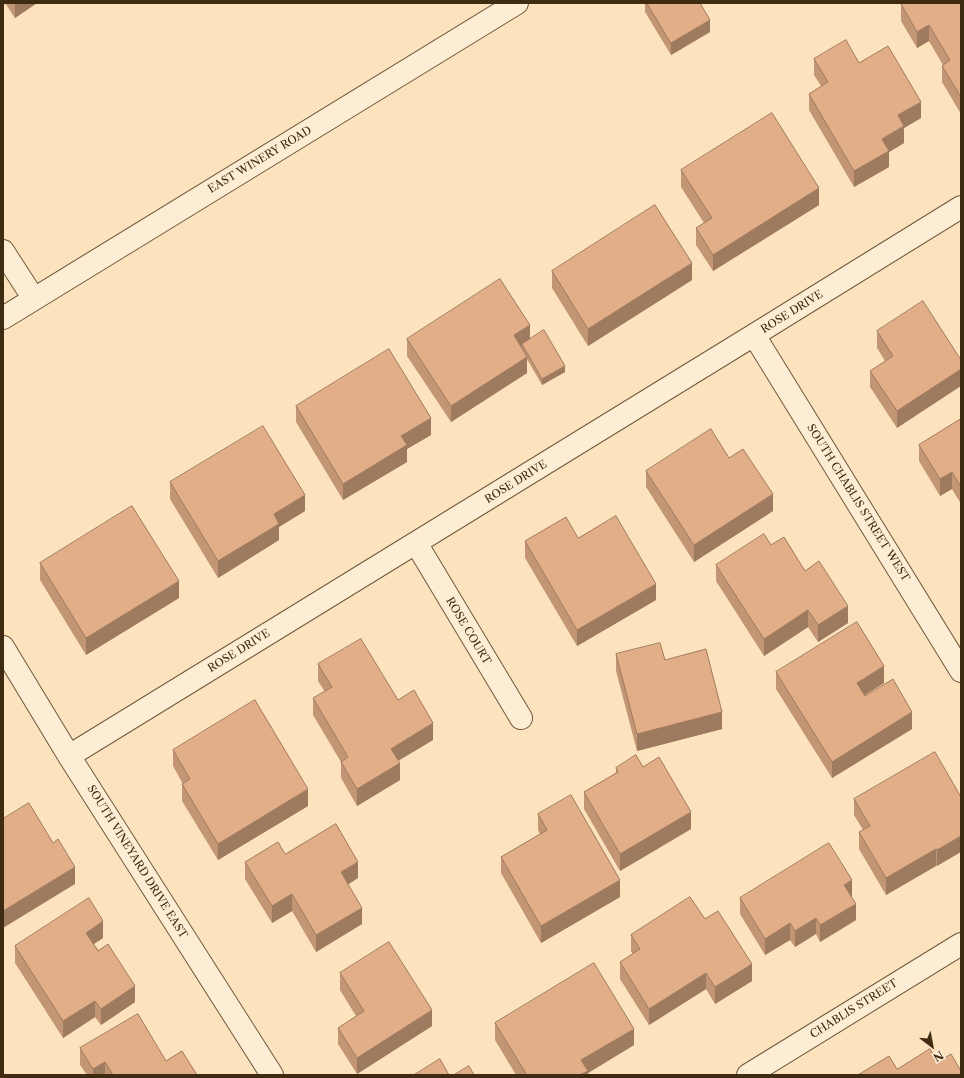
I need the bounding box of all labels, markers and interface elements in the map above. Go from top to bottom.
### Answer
street label: EAST WINERY ROAD [206,124,314,196]
street label: ROSE DRIVE [759,288,825,336]
street label: SOUTH CHABLIS STREET WEST [804,422,912,584]
street label: ROSE DRIVE [483,458,549,506]
street label: ROSE COURT [443,595,493,667]
street label: ROSE DRIVE [206,627,272,675]
street label: SOUTH VINEYARD DRIVE EAST [84,783,190,941]
street label: CHABLIS STREET [808,977,900,1041]
north arrow [912,1026,952,1066]
text: N [931,1048,946,1065]

